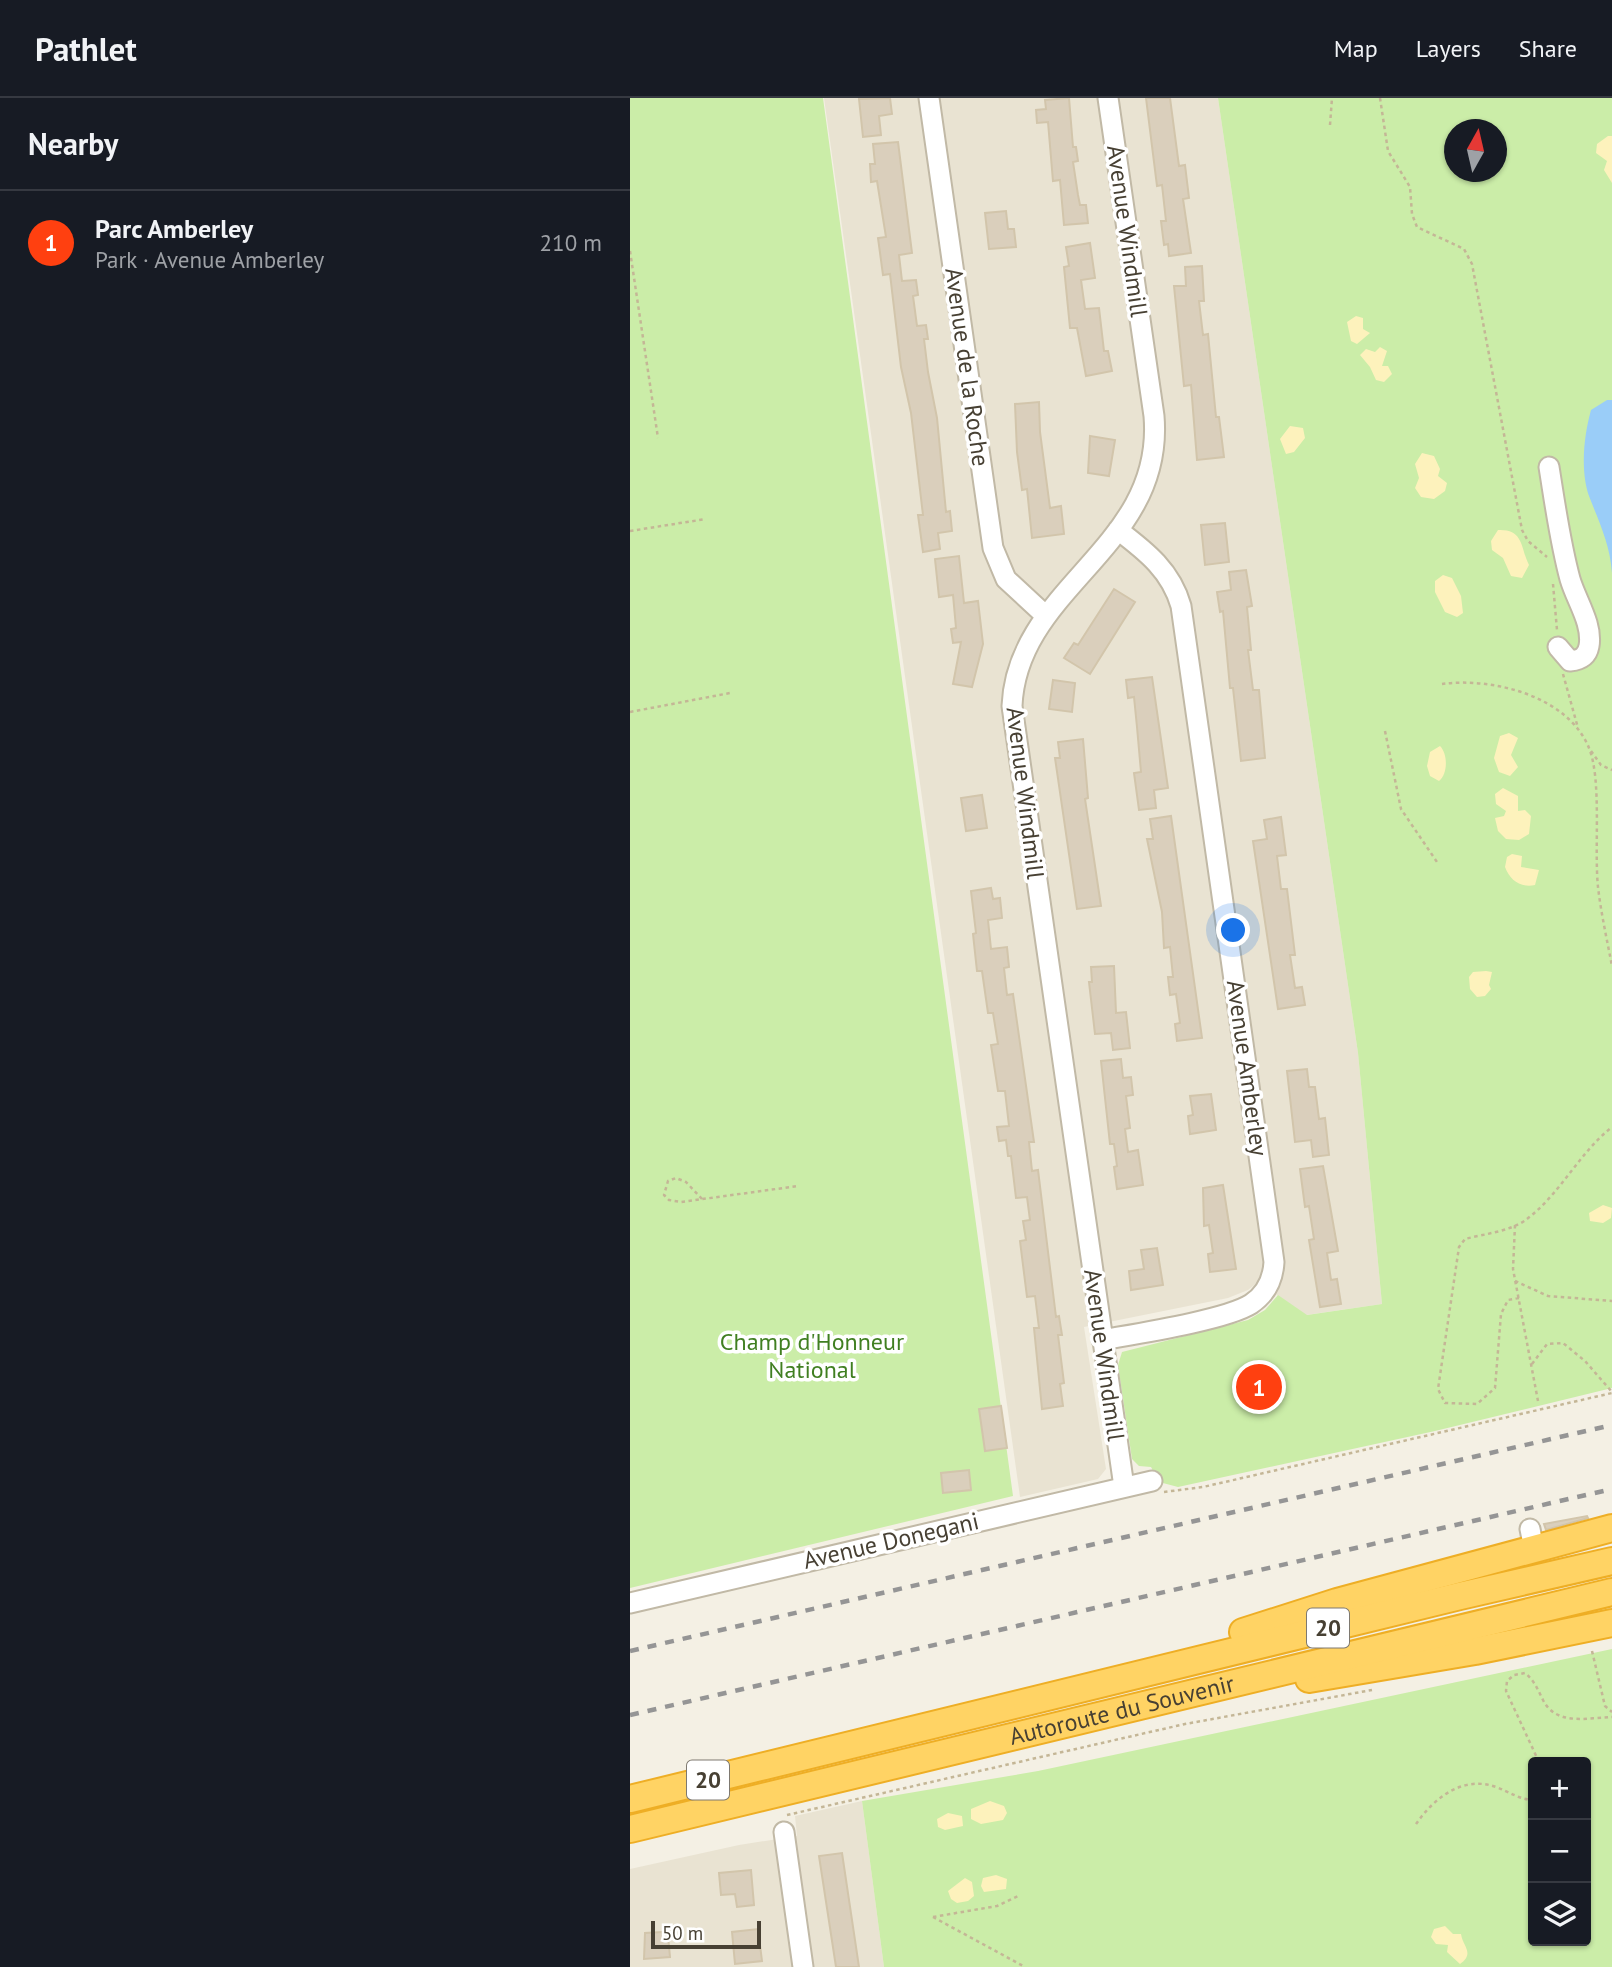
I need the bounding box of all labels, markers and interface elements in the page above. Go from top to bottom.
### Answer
text: Pathlet [35,27,137,70]
text: Map [1334,33,1378,64]
text: Layers [1416,33,1481,64]
text: Share [1519,33,1577,64]
north arrow [1444,119,1507,182]
text: Nearby [28,124,118,163]
street label: Avenue Windmill [1100,143,1155,319]
text: Parc Amberley [95,212,253,245]
text: 1 [44,228,58,257]
text: 210 m [540,228,602,257]
text: Park · Avenue Amberley [95,245,324,274]
street label: Avenue de la Roche [938,266,997,468]
street label: Avenue Windmill [1000,705,1051,881]
your location [1216,913,1250,947]
street label: Avenue Amberley [1220,978,1275,1158]
street label: Avenue Windmill [1077,1267,1132,1443]
park label: Champ d'Honneur National [720,1326,904,1385]
pin: 1 [1236,1361,1282,1413]
street label: Avenue Donegani [800,1505,982,1576]
road number: 20 [1307,1609,1349,1648]
street label: Autoroute du Souvenir [1006,1668,1237,1752]
map controls [1528,1757,1591,1946]
button: + [1528,1757,1591,1820]
road number: 20 [687,1760,729,1800]
button: − [1528,1820,1591,1883]
button: layers [1528,1883,1591,1946]
scale bar [651,1918,761,1950]
text: 50 m [662,1921,703,1945]

